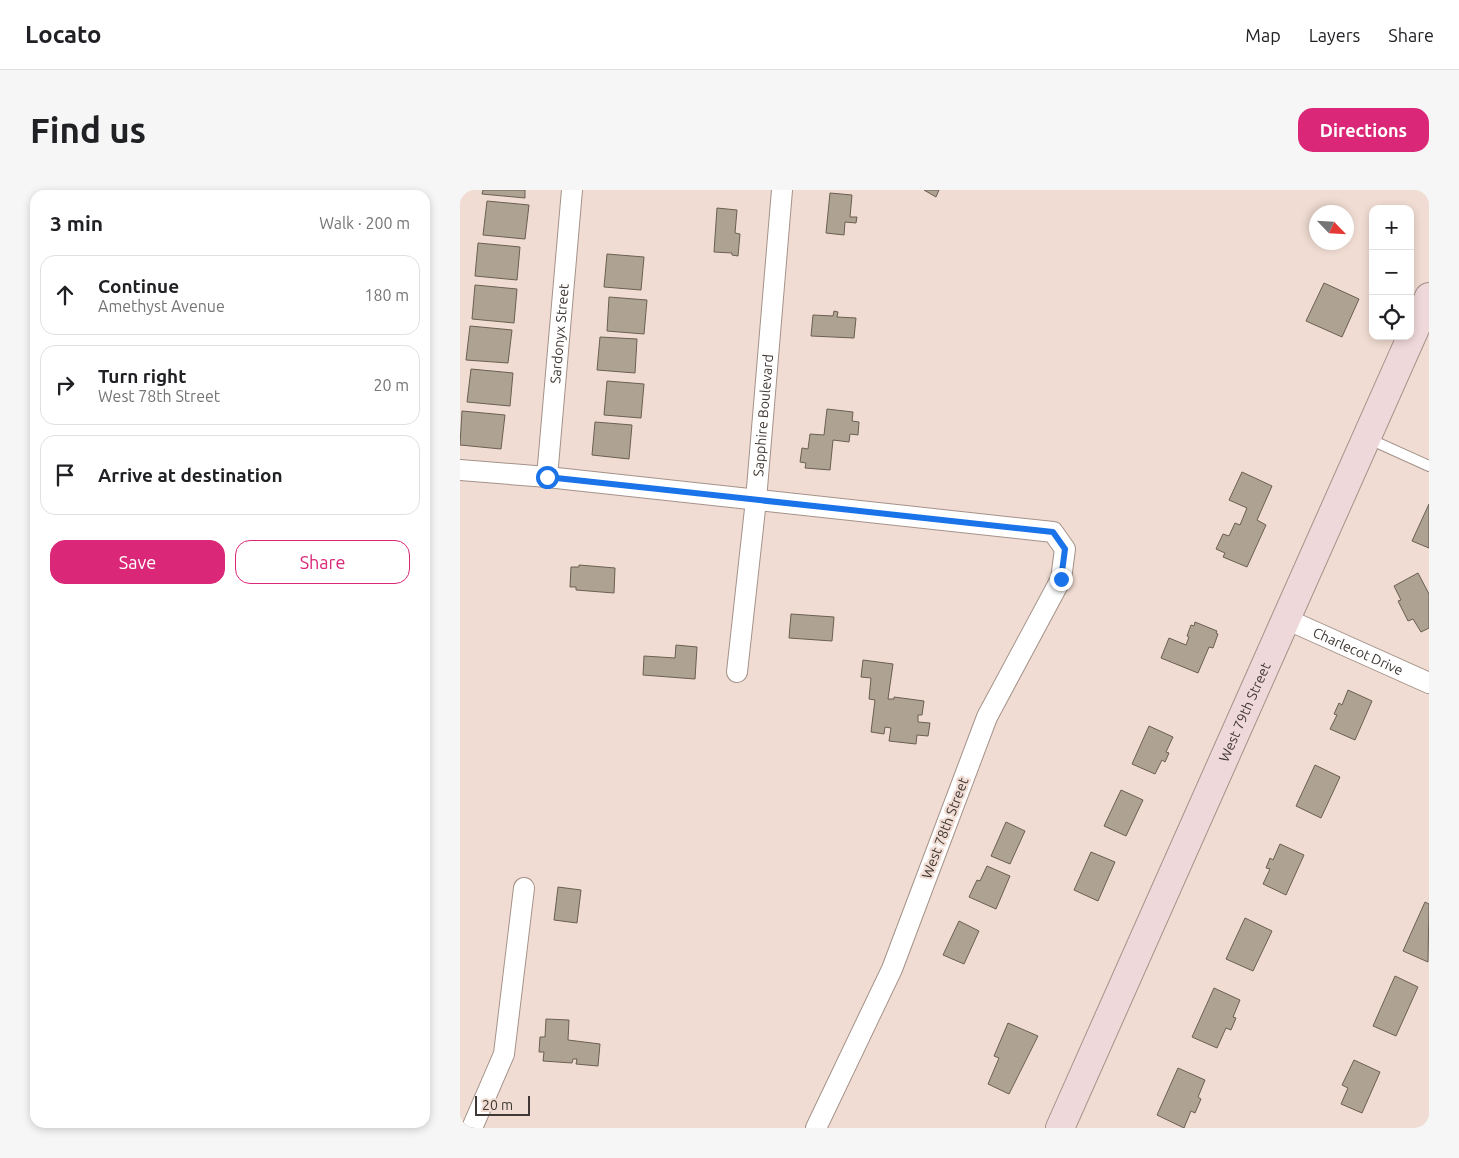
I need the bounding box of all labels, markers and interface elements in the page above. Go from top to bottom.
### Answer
text: Locato [25,21,101,48]
text: Map [1245,25,1281,45]
text: Layers [1309,25,1360,45]
text: Share [1388,25,1434,45]
button: Directions [1298,108,1429,152]
text: Find us [30,110,146,150]
north arrow [1309,205,1354,250]
map controls [1369,205,1414,340]
button: + [1369,205,1414,250]
text: 3 min [50,211,103,235]
text: Walk · 200 m [319,214,410,232]
button: − [1369,250,1414,295]
text: Continue [98,275,179,297]
icon: ahead [51,281,79,309]
street label: Sardonyx Street [547,282,572,384]
text: 180 m [364,286,409,304]
button: locate [1369,295,1414,340]
text: Amethyst Avenue [98,297,225,315]
street label: Sapphire Boulevard [750,354,776,477]
text: Turn right [98,365,186,387]
icon: right [51,371,79,399]
text: 20 m [373,376,409,394]
text: West 78th Street [98,387,220,405]
icon: arrive [51,461,79,489]
text: Arrive at destination [98,464,283,486]
route start [536,466,559,489]
button: Save [50,540,225,584]
button: Share [235,540,410,584]
route end [1050,568,1073,591]
street label: Charlecot Drive [1311,624,1406,678]
street label: West 79th Street [1216,660,1274,764]
street label: West 78th Street [918,775,972,881]
scale bar [475,1093,530,1116]
text: 20 m [482,1097,513,1113]

